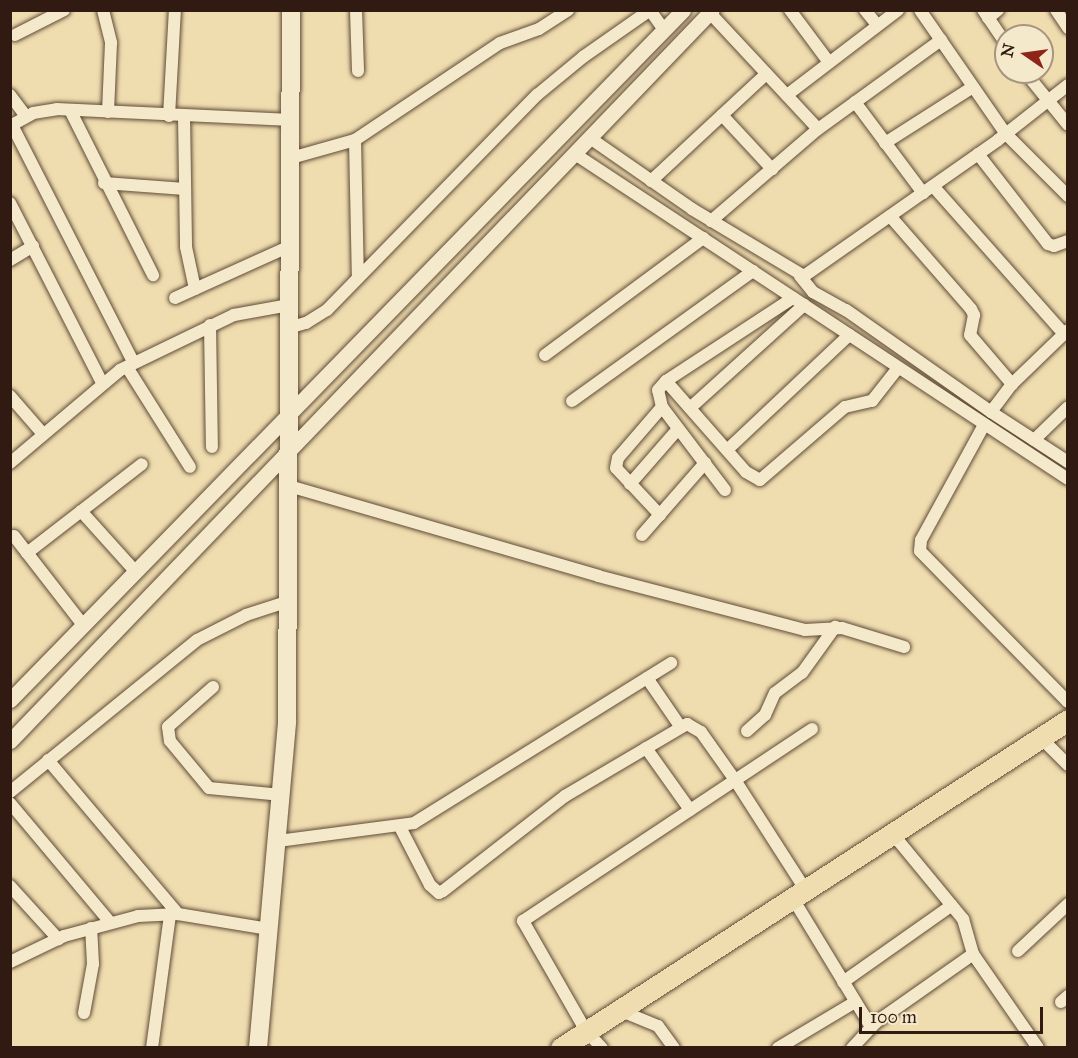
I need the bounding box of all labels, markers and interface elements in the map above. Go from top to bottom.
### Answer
north arrow [994,24,1054,84]
text: N [997,42,1019,59]
scale bar [862,995,1046,1033]
text: 100 m [870,1006,917,1028]

